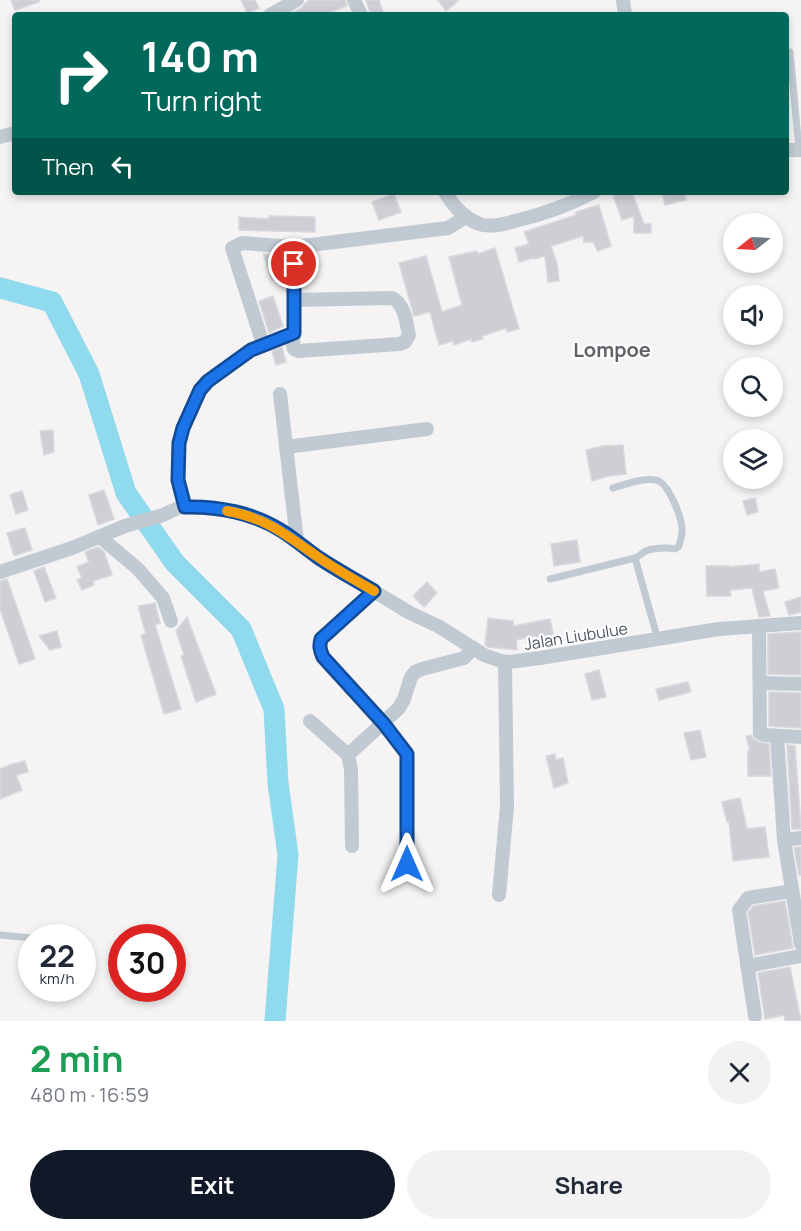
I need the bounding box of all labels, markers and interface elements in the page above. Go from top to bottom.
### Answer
text: 140 m [141,27,259,85]
icon: right [42,36,120,114]
text: Turn right [141,82,262,119]
icon: left [106,150,139,183]
text: Then [42,152,94,182]
north arrow [723,213,783,273]
map controls [723,213,783,489]
pin [268,238,319,289]
icon: arrive [277,247,310,280]
button: sound [723,285,783,345]
district label: Lompoe [573,336,651,363]
button: search [723,357,783,417]
button: layers [723,429,783,489]
street label: Jalan Liubulue [523,617,629,655]
position arrow [375,832,439,896]
speed limit sign: 30 [108,924,186,1002]
text: 22 [39,935,75,976]
text: km/h [40,968,74,989]
text: 2 min [30,1034,124,1083]
button: close [708,1041,771,1104]
text: 480 m · 16:59 [30,1081,149,1108]
button: Exit [30,1150,395,1219]
button: Share [407,1150,771,1219]

